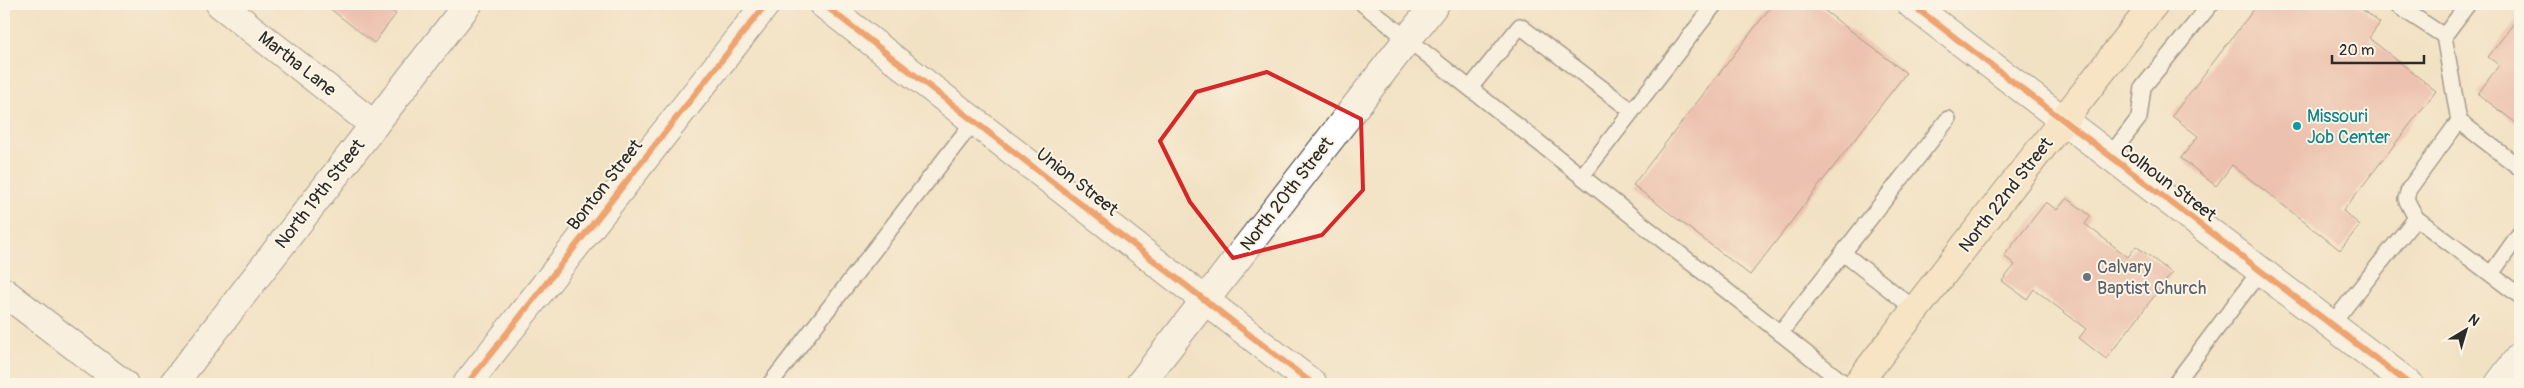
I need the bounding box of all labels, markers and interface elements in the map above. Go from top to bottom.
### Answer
street label: Martha Lane [253,26,341,102]
scale bar [2332,32,2424,64]
text: 20 m [2339,41,2374,60]
place label: Missouri Job Center [2307,105,2391,149]
marker: Missouri Job Center [2291,120,2303,132]
street label: North 20th Street [1235,132,1339,256]
street label: North 22nd Street [1954,132,2059,257]
street label: North 19th Street [270,134,370,253]
street label: Bonton Street [562,134,648,235]
street label: Colhoun Street [2115,139,2221,227]
street label: Union Street [1031,143,1123,222]
place label: Calvary Baptist Church [2097,256,2206,300]
marker: Calvary Baptist Church [2081,271,2093,283]
north arrow [2442,306,2492,356]
text: N [2465,311,2483,330]

